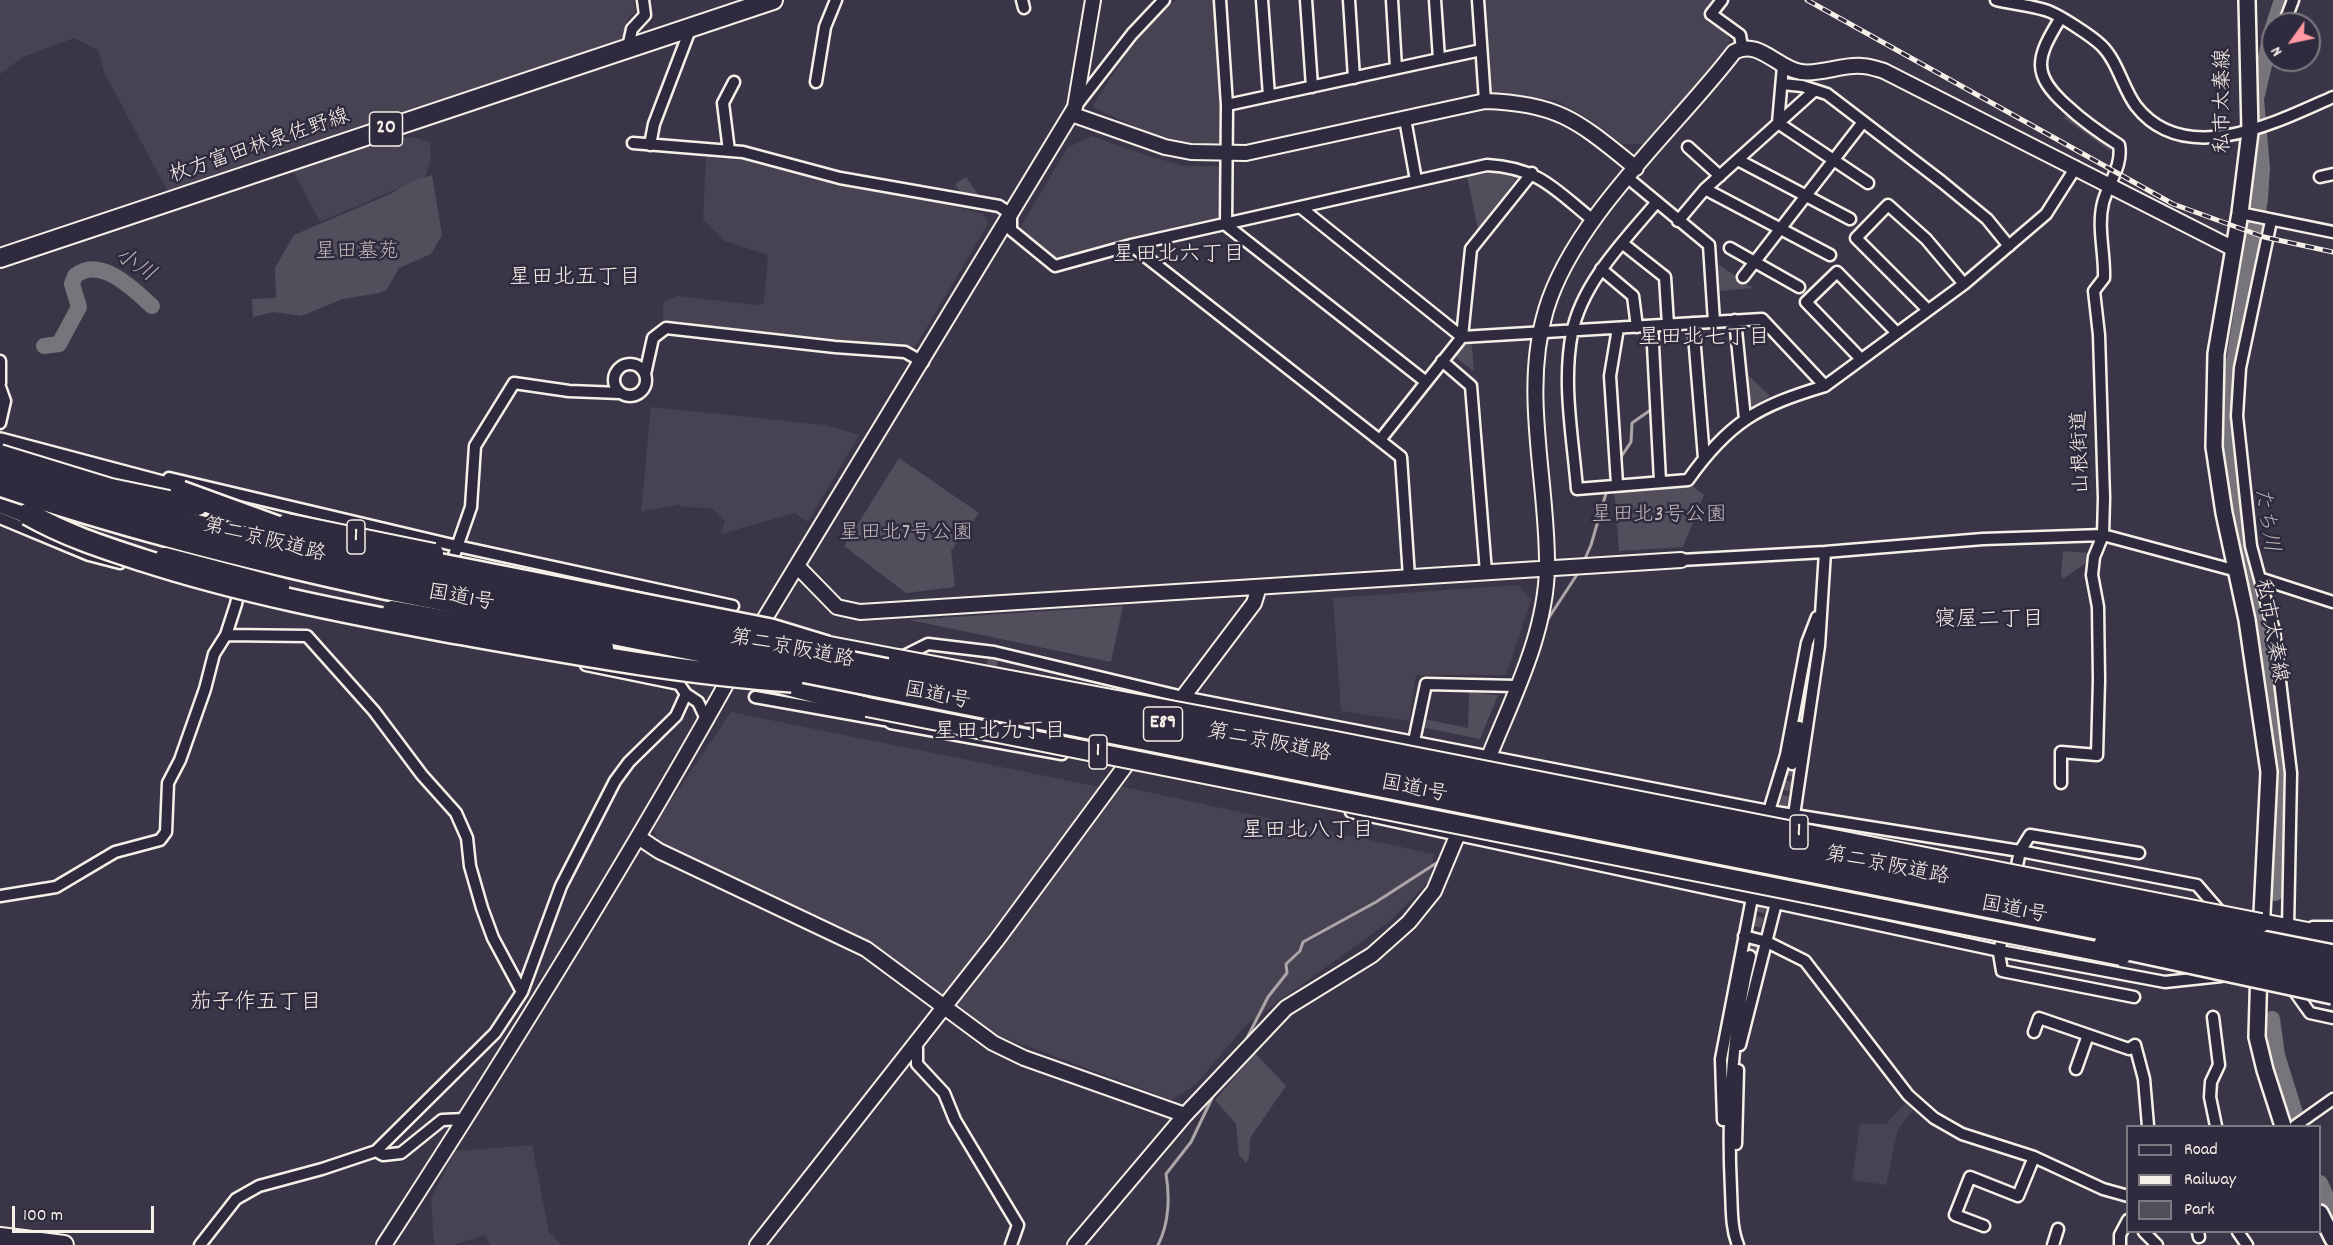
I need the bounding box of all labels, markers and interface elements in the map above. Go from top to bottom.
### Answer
north arrow [2261,12,2321,72]
text: N [2265,41,2289,61]
street label: 私市太秦線 [2212,49,2238,153]
street label: 枚方富田林泉佐野線 [167,105,353,191]
road number: 20 [370,112,402,146]
park label: 星田墓苑 [315,241,399,267]
water label: 小川 [108,244,160,290]
district label: 星田北六丁目 [1113,244,1245,270]
district label: 星田北五丁目 [509,267,641,293]
district label: 星田北七丁目 [1638,327,1770,353]
street label: 山根街道 [2069,410,2097,494]
water label: たち川 [2246,485,2282,555]
park label: 星田北3号公園 [1591,504,1727,530]
street label: 第二京阪道路 [200,515,328,569]
road number: 1 [347,520,365,554]
park label: 星田北7号公園 [839,522,973,548]
street label: 私市太秦線 [2247,577,2291,685]
street label: 国道1号 [426,582,496,618]
district label: 寝屋二丁目 [1934,609,2044,635]
street label: 第二京阪道路 [728,627,856,675]
street label: 国道1号 [901,679,973,717]
road number: E89 [1144,707,1182,741]
district label: 星田北九丁目 [934,721,1066,747]
street label: 第二京阪道路 [1205,721,1333,769]
road number: 1 [1089,735,1107,769]
street label: 国道1号 [1378,772,1450,810]
road number: 1 [1790,815,1808,849]
district label: 星田北八丁目 [1242,820,1374,846]
street label: 第二京阪道路 [1823,844,1951,892]
street label: 国道1号 [1978,893,2050,931]
district label: 茄子作五丁目 [190,992,322,1018]
legend [2126,1125,2321,1233]
text: Road [2184,1138,2218,1163]
text: Railway [2184,1168,2236,1193]
scale bar [15,1194,158,1232]
text: Park [2184,1198,2215,1223]
text: 100 m [23,1204,63,1229]

